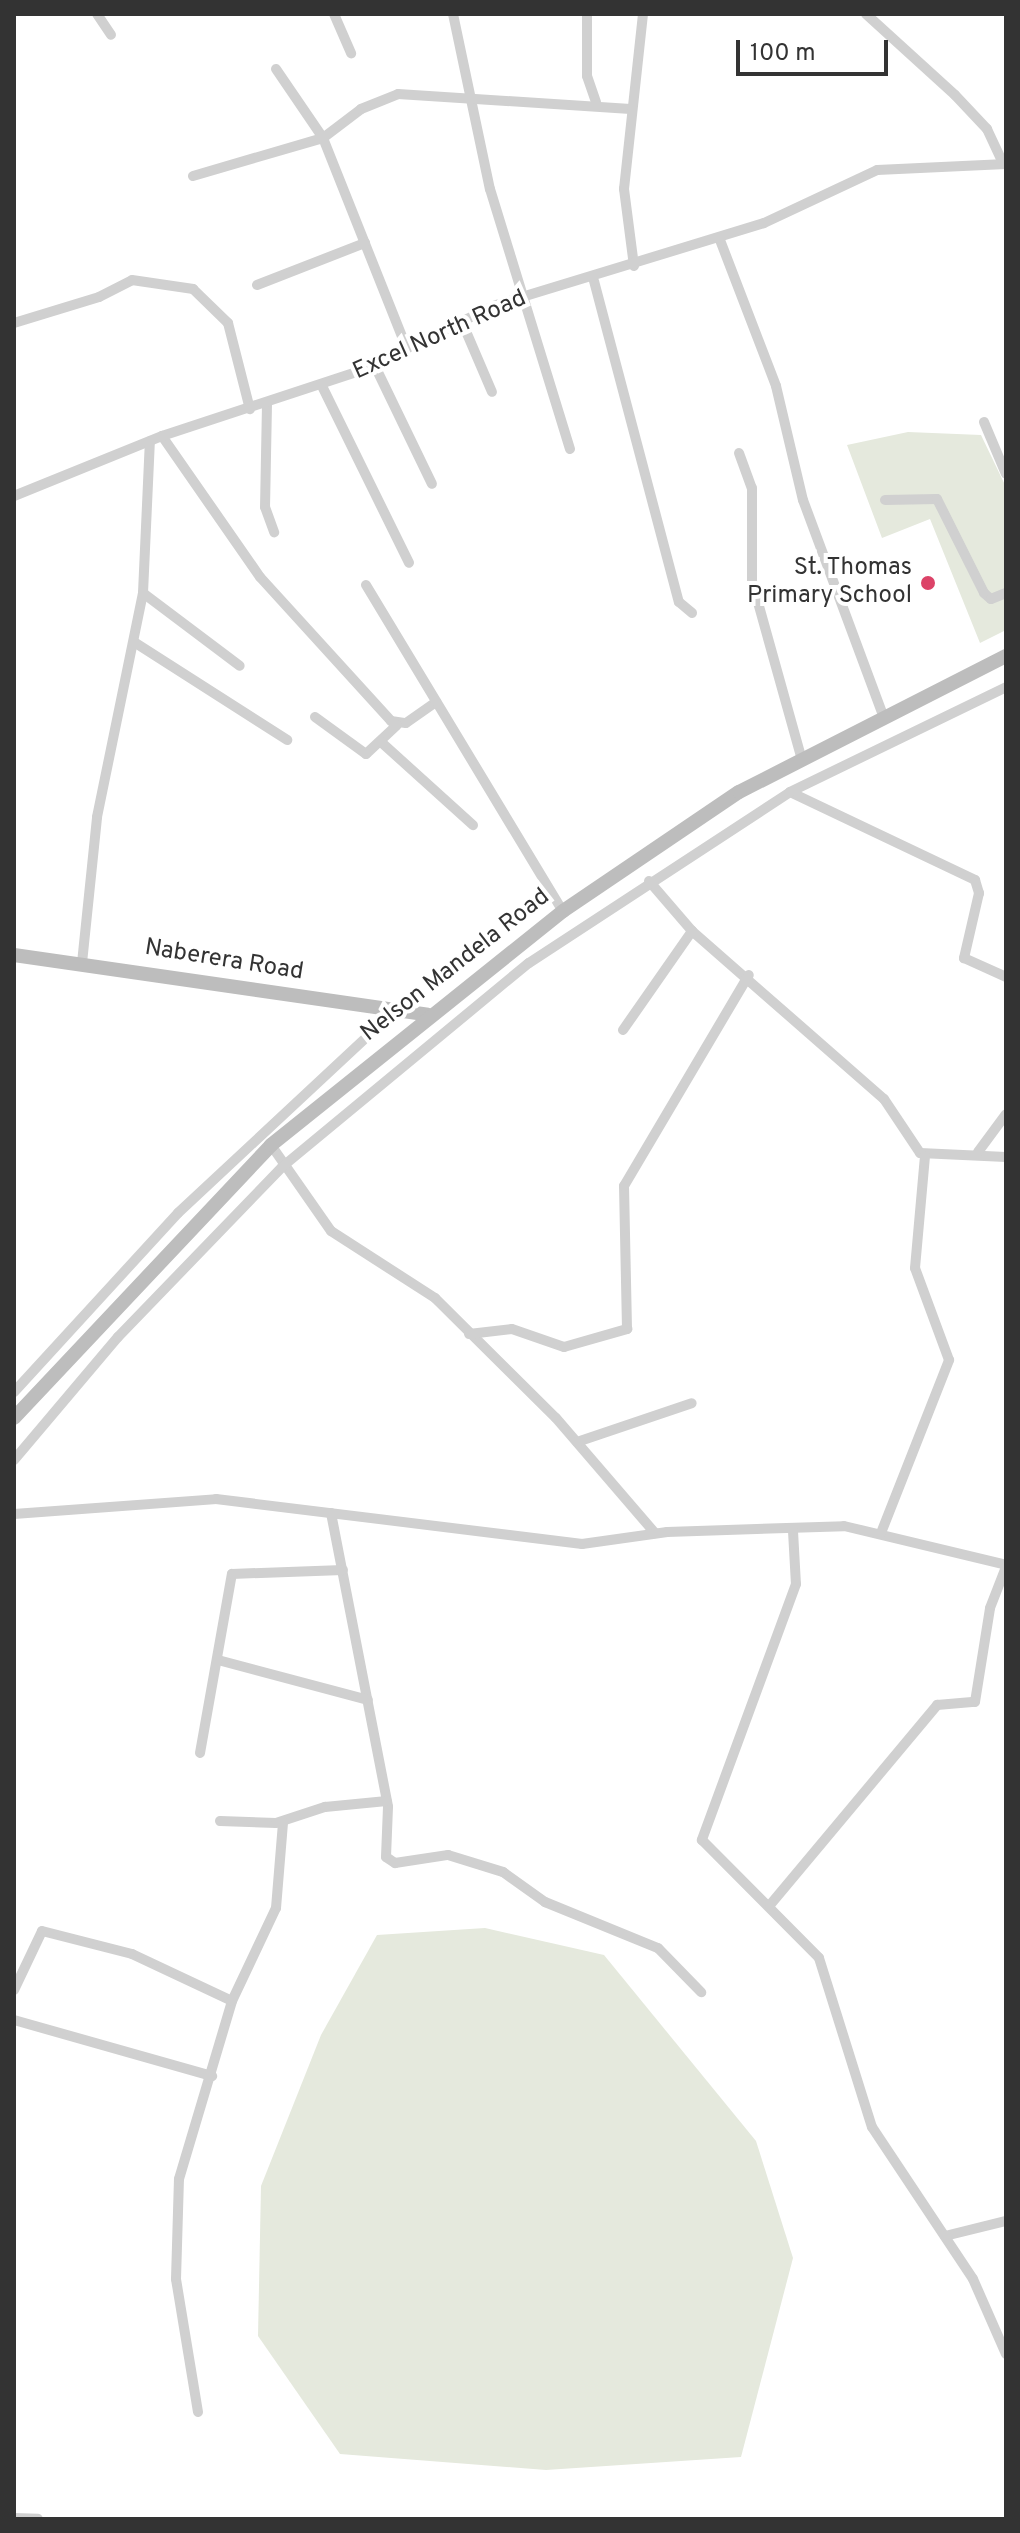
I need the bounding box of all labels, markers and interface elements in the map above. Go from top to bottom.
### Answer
scale bar [740,24,892,74]
text: 100 m [750,39,816,69]
street label: Excel North Road [349,285,531,387]
place label: St. Thomas Primary School [747,555,912,611]
marker: St. Thomas Primary School [919,574,937,592]
street label: Nelson Mandela Road [356,883,556,1049]
street label: Naberera Road [142,934,306,988]

